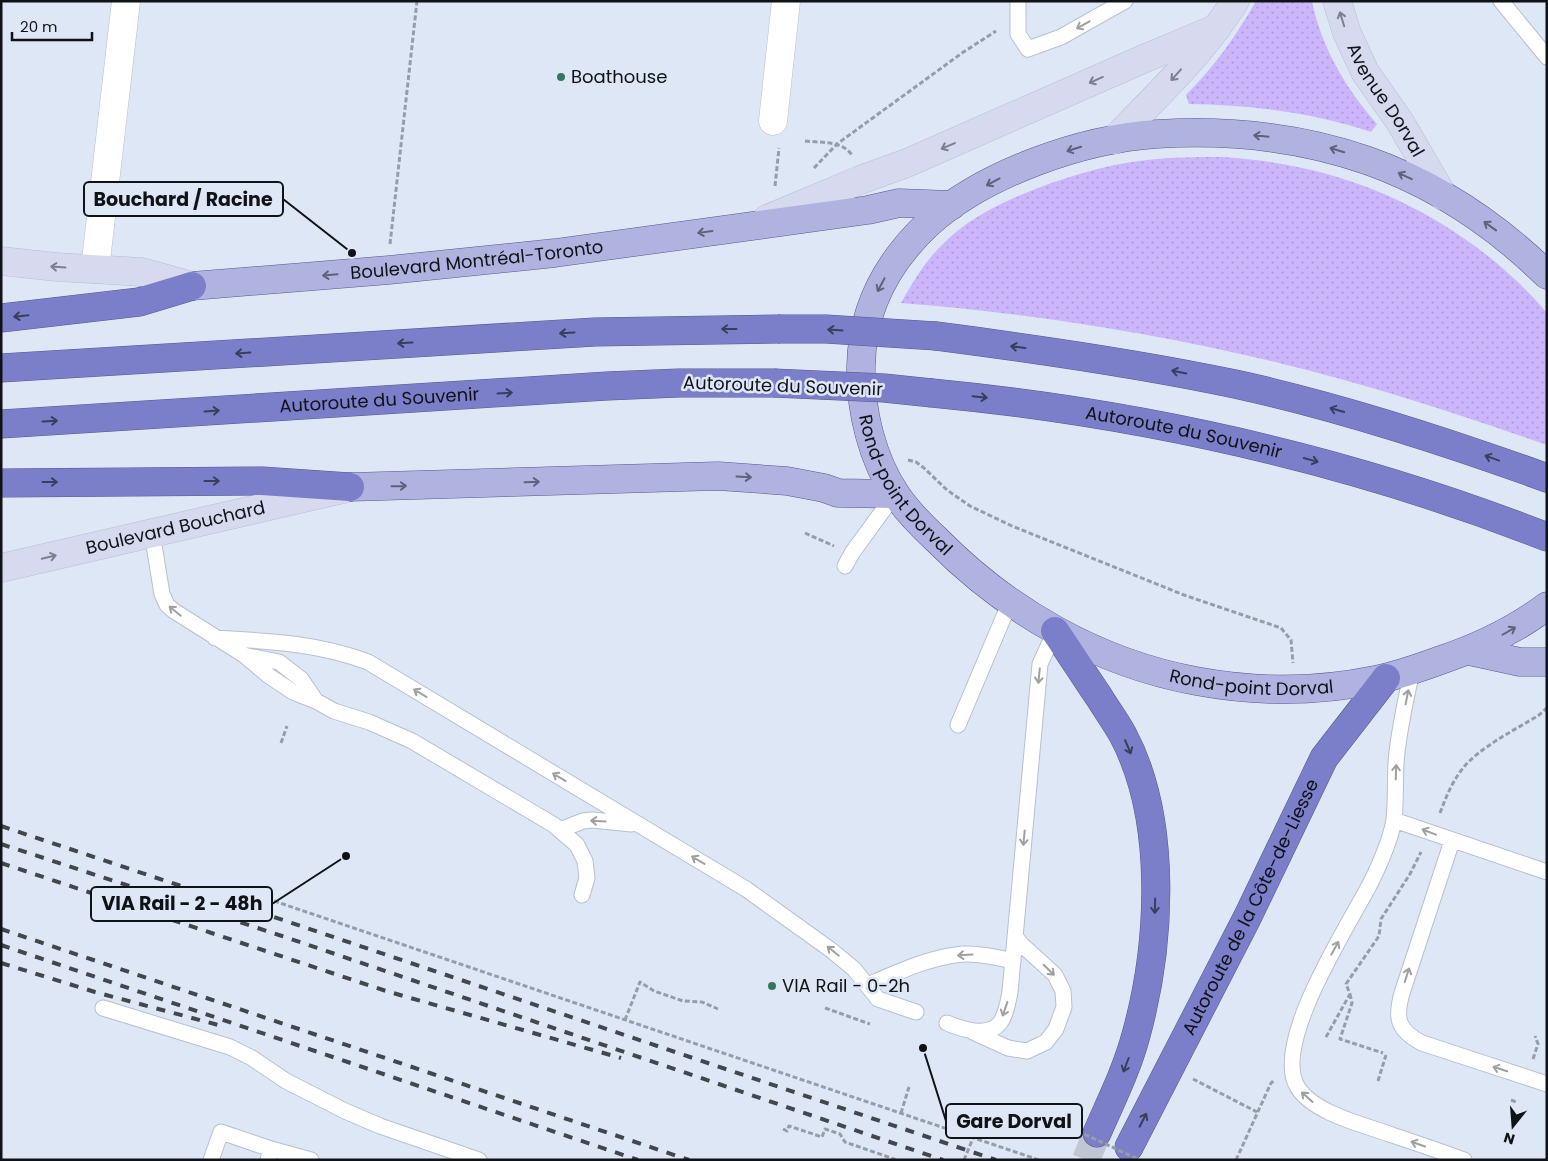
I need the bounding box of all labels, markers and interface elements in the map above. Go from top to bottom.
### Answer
scale bar [12,10,92,42]
one-way arrow [1337,11,1347,27]
text: 20 m [20,16,58,37]
one-way arrow [1075,20,1090,30]
street label: Avenue Dorval [1341,39,1431,161]
place label: Boathouse [571,64,667,89]
one-way arrow [1171,68,1182,81]
marker: Boathouse [555,71,567,83]
one-way arrow [1089,76,1104,86]
one-way arrow [1253,131,1269,141]
one-way arrow [941,141,956,151]
one-way arrow [1067,145,1083,155]
one-way arrow [1329,145,1345,155]
one-way arrow [1398,171,1413,180]
one-way arrow [985,177,1000,187]
callout: Bouchard / Racine [84,182,283,216]
text: Bouchard / Racine [93,186,273,213]
one-way arrow [1484,221,1497,232]
one-way arrow [697,227,713,237]
street label: Boulevard Montréal-Toronto [349,233,605,285]
one-way arrow [50,262,66,271]
one-way arrow [322,270,338,279]
one-way arrow [875,277,885,292]
one-way arrow [13,311,29,321]
one-way arrow [722,324,738,334]
one-way arrow [827,325,843,335]
one-way arrow [559,329,575,338]
one-way arrow [397,338,413,347]
one-way arrow [1011,341,1027,351]
one-way arrow [235,348,251,357]
one-way arrow [1171,367,1187,377]
street label: Autoroute du Souvenir [683,370,884,401]
street label: Autoroute du Souvenir [279,381,480,419]
one-way arrow [497,388,513,397]
one-way arrow [972,392,988,402]
street label: Autoroute du Souvenir [1084,400,1285,464]
one-way arrow [1329,405,1345,414]
one-way arrow [204,407,220,416]
street label: Rond-point Dorval [853,412,958,561]
one-way arrow [42,417,58,426]
one-way arrow [1485,453,1500,462]
one-way arrow [1303,456,1319,466]
one-way arrow [735,473,751,482]
one-way arrow [204,476,220,486]
one-way arrow [42,477,58,487]
one-way arrow [524,478,540,487]
one-way arrow [390,481,406,491]
street label: Boulevard Bouchard [83,494,267,560]
one-way arrow [40,552,56,561]
one-way arrow [169,605,182,616]
one-way arrow [1502,626,1516,636]
street label: Rond-point Dorval [1167,663,1335,701]
one-way arrow [1034,668,1043,684]
one-way arrow [413,687,427,697]
one-way arrow [1402,689,1412,705]
one-way arrow [1124,739,1133,754]
one-way arrow [1391,764,1401,780]
one-way arrow [553,771,567,781]
street label: Autoroute de la Côte-de-Liesse [1176,774,1324,1039]
one-way arrow [591,816,607,825]
one-way arrow [1422,827,1437,837]
one-way arrow [1019,830,1029,846]
one-way arrow [692,855,706,865]
callout: VIA Rail - 2 - 48h [91,887,272,921]
text: VIA Rail - 2 - 48h [102,890,263,917]
one-way arrow [1150,897,1160,913]
one-way arrow [1331,941,1340,956]
one-way arrow [827,946,840,957]
one-way arrow [957,951,973,960]
one-way arrow [1043,964,1055,977]
one-way arrow [1403,968,1413,984]
place label: VIA Rail - 0-2h [782,973,910,998]
marker: VIA Rail - 0-2h [766,980,778,992]
one-way arrow [1000,1001,1009,1016]
one-way arrow [1121,1057,1130,1072]
one-way arrow [1493,1063,1509,1073]
one-way arrow [1301,1091,1313,1103]
north arrow [1488,1101,1538,1151]
callout: Gare Dorval [946,1104,1082,1138]
text: Gare Dorval [956,1108,1072,1135]
one-way arrow [1139,1113,1148,1128]
text: N [1501,1127,1517,1150]
one-way arrow [1410,1139,1426,1148]

